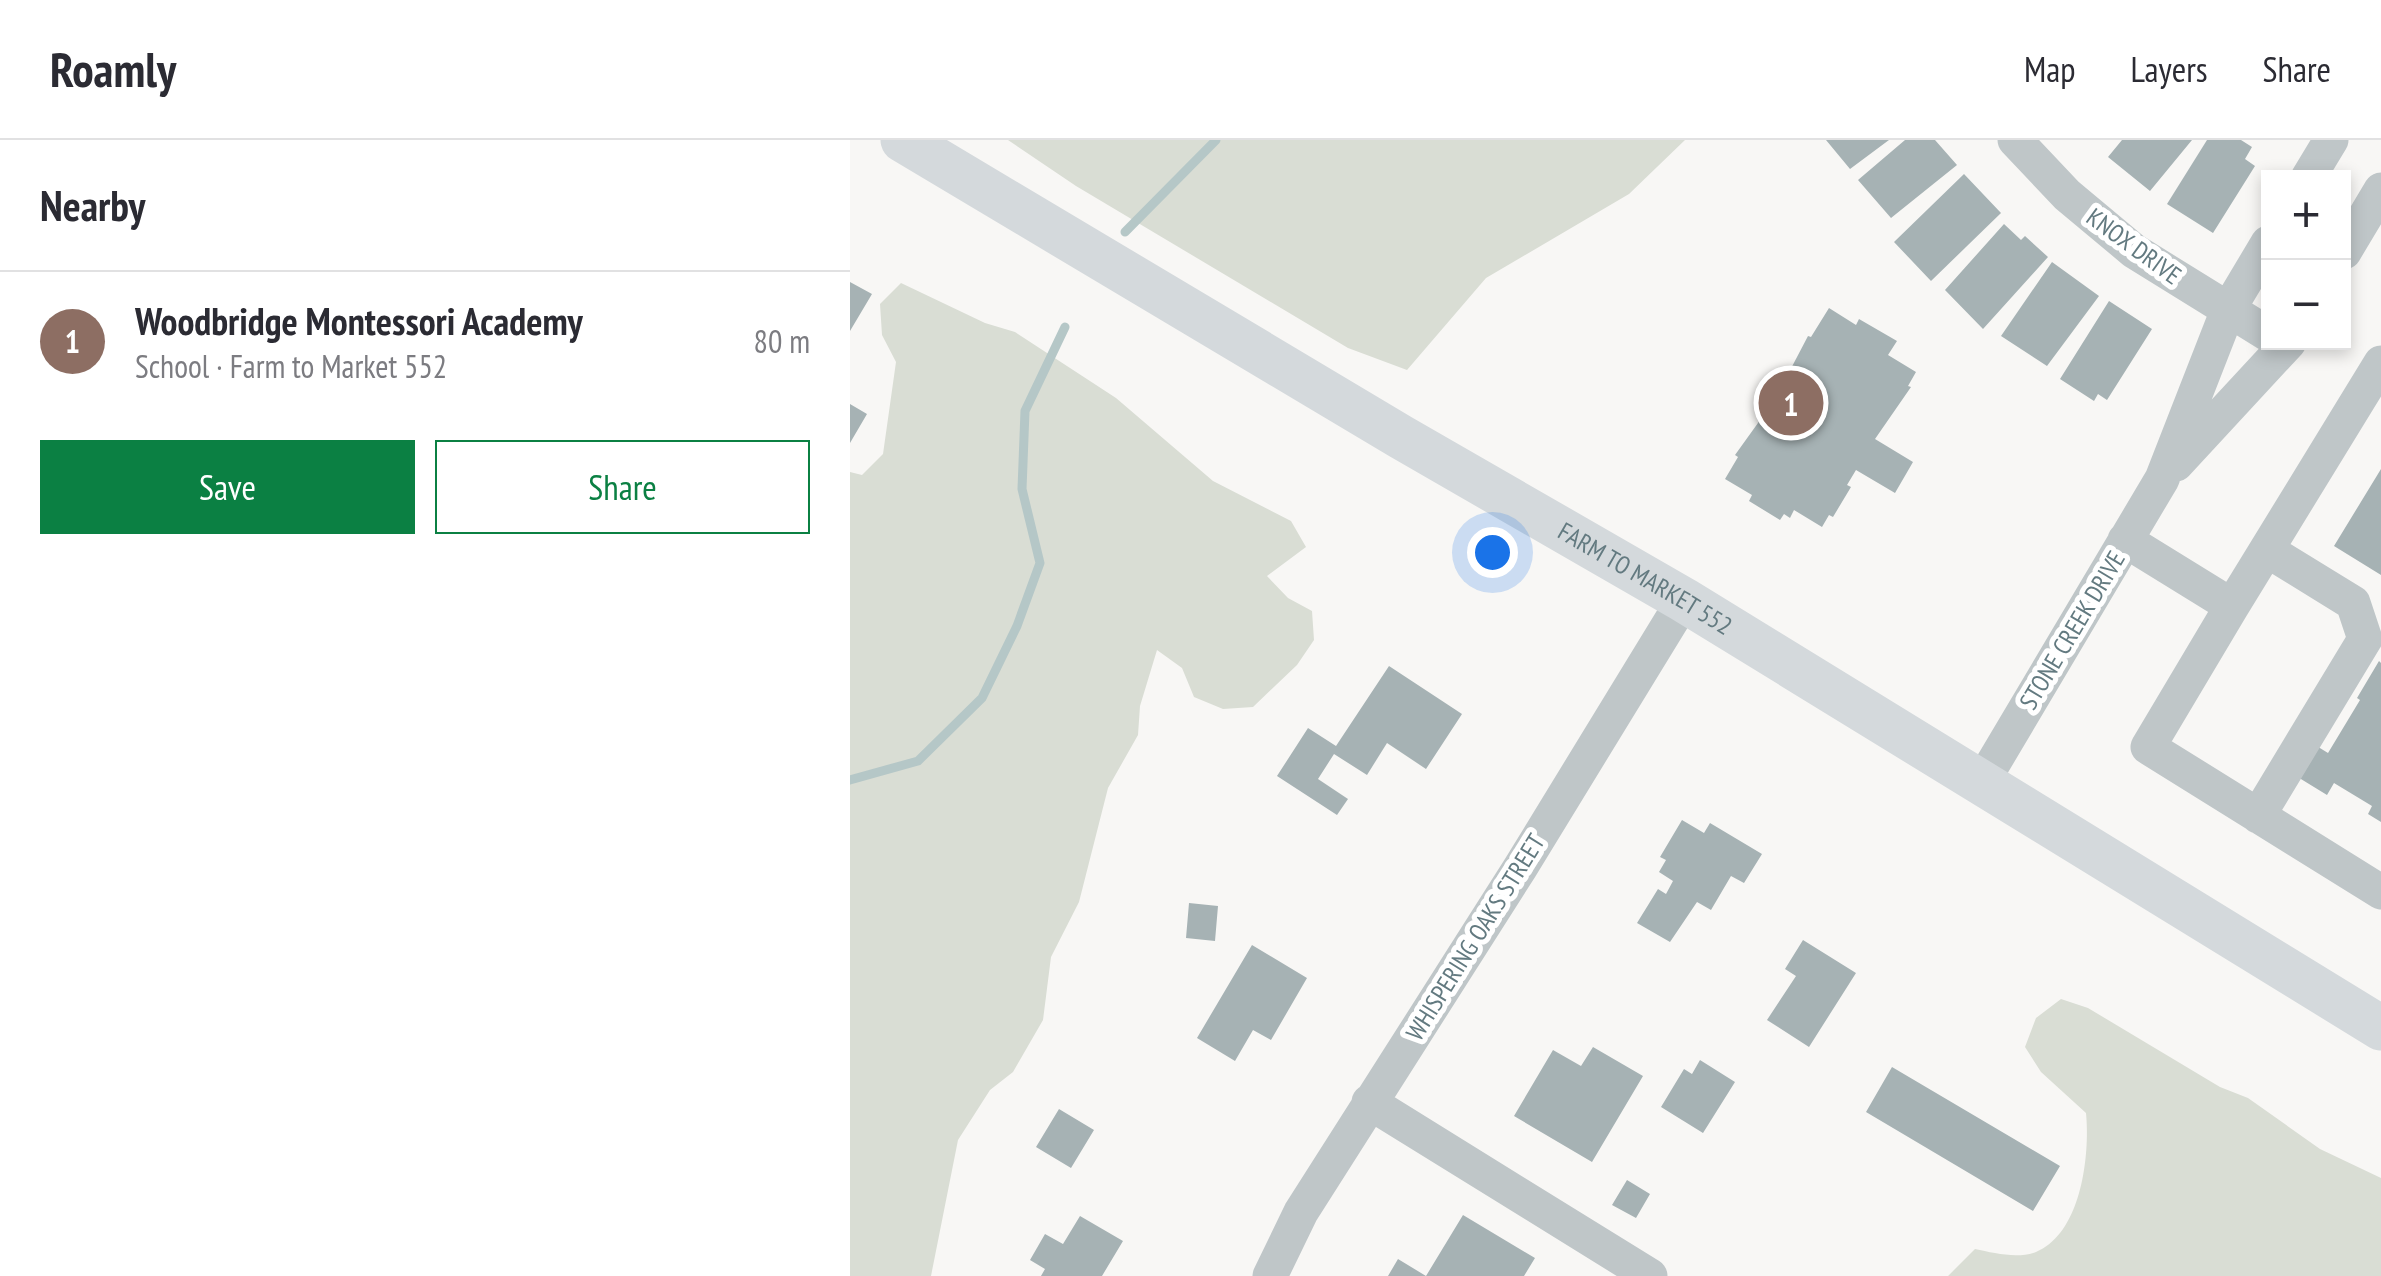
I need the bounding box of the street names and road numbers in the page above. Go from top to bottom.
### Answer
street label: KNOX DRIVE [2080,201,2188,291]
street label: FARM TO MARKET 552 [1552,515,1738,642]
street label: STONE CREEK DRIVE [2012,545,2132,715]
street label: WHISPERING OAKS STREET [1399,828,1551,1046]

